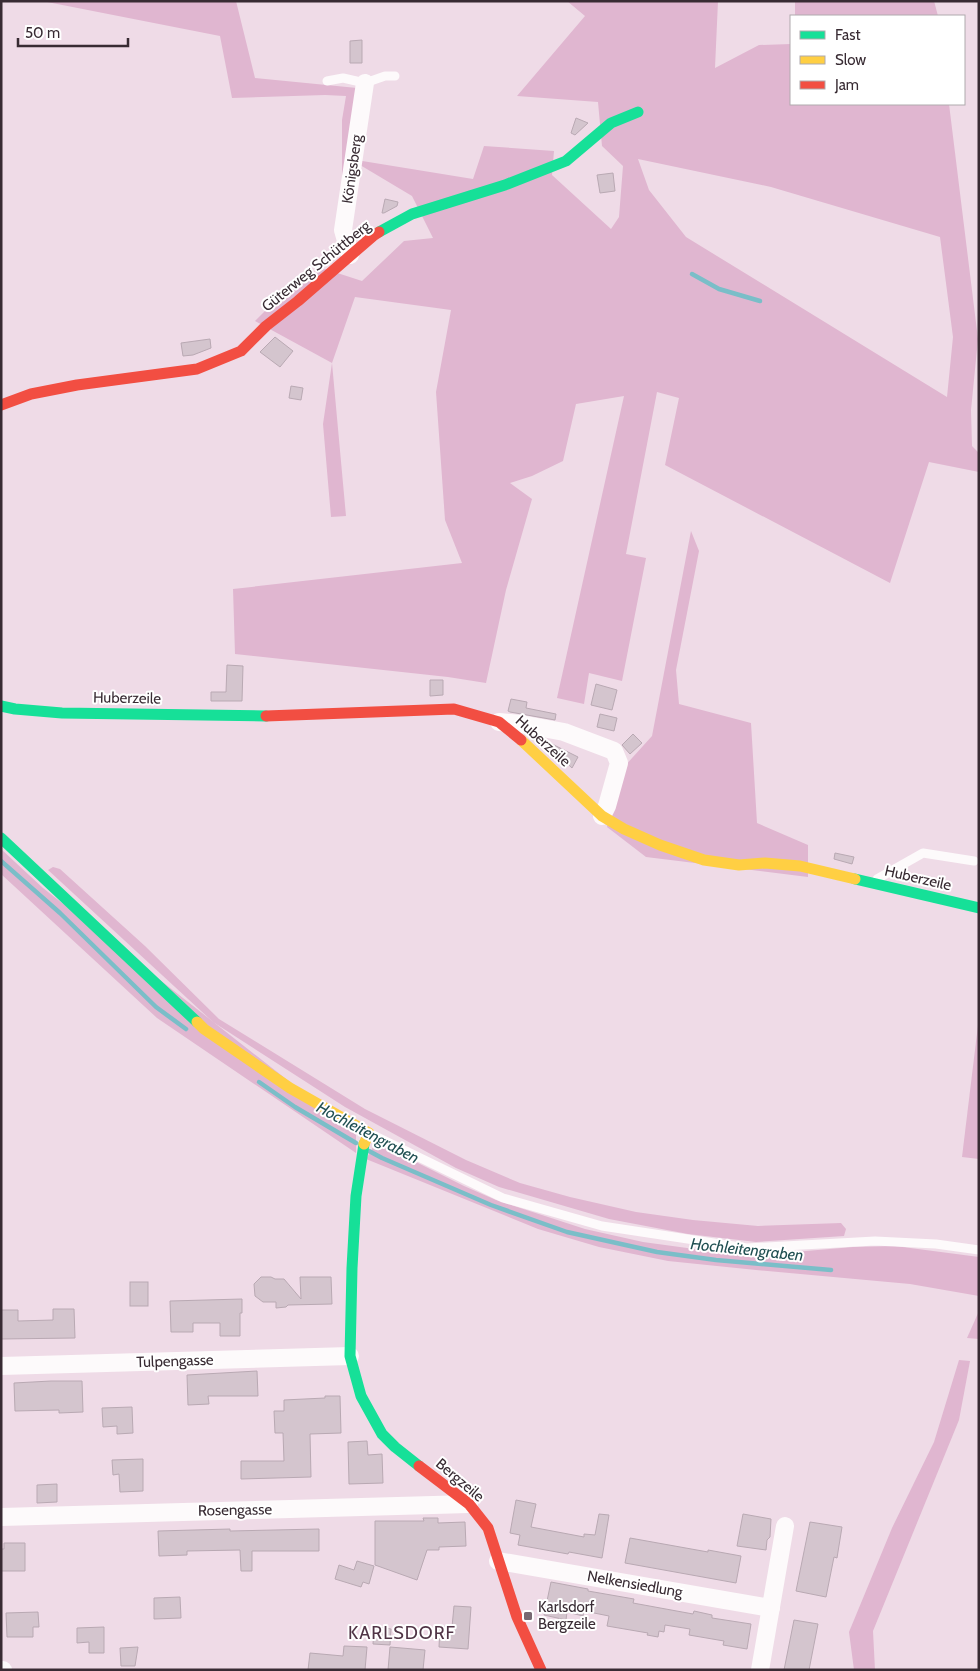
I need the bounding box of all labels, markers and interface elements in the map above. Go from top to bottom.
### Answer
scale bar [18,15,128,47]
legend [790,15,965,105]
text: 50 m [25,24,60,42]
text: Fast [835,26,860,44]
text: Slow [835,51,866,69]
text: Jam [834,76,859,94]
street label: Königsberg [338,133,366,205]
street label: Güterweg Schüttberg [258,216,374,315]
street label: Huberzeile [93,688,161,708]
street label: Huberzeile [512,712,575,771]
street label: Huberzeile [883,862,953,894]
water label: Hochleitengraben [313,1097,422,1167]
water label: Hochleitengraben [690,1234,804,1265]
street label: Tulpengasse [136,1351,214,1371]
street label: Bergzeile [432,1455,488,1506]
street label: Rosengasse [198,1500,272,1520]
street label: Nelkensiedlung [586,1567,685,1601]
place label: Karlsdorf Bergzeile [538,1598,596,1633]
marker: Karlsdorf Bergzeile [522,1610,534,1622]
district label: KARLSDORF [348,1622,456,1644]

